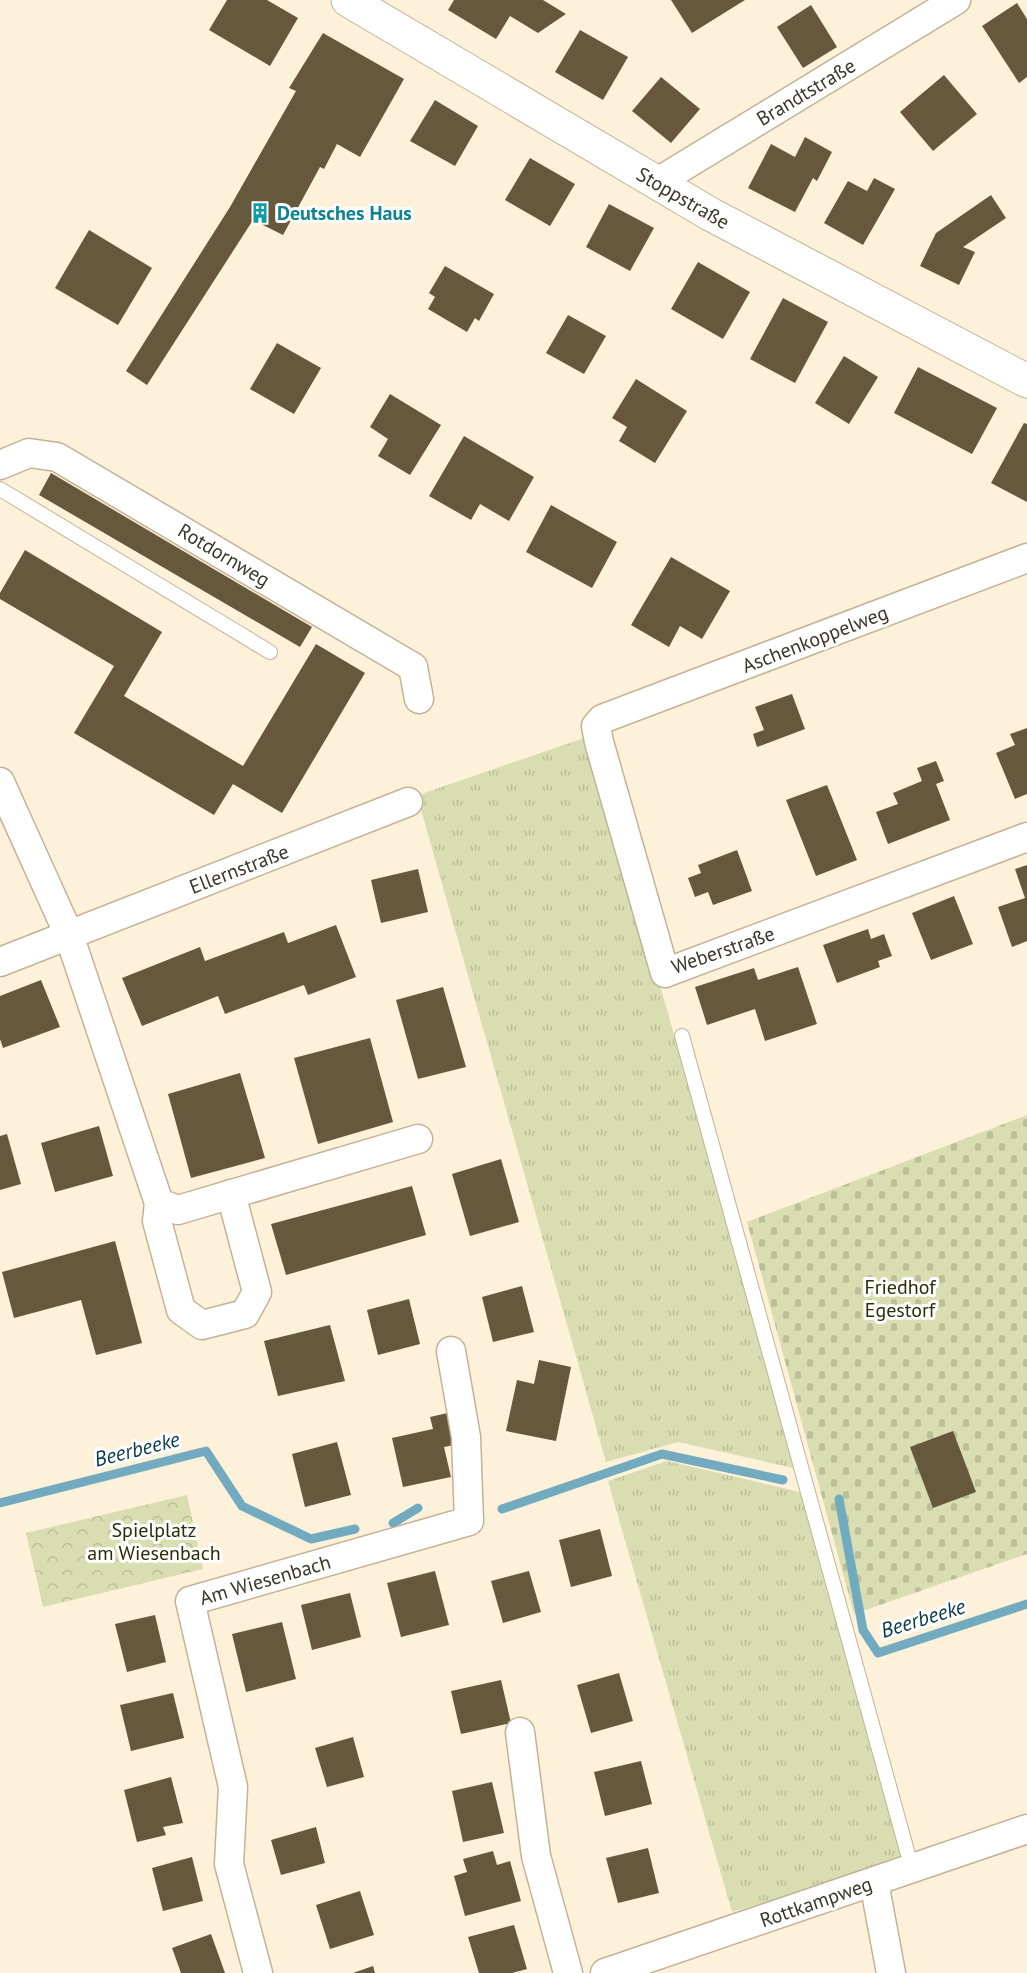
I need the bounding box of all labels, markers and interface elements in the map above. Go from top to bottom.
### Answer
street label: Brandtstraße [752,52,860,132]
street label: Stoppstraße [632,161,734,235]
place label: Deutsches Haus [277,200,412,226]
building icon: Deutsches Haus [248,201,272,225]
street label: Rotdornweg [173,517,275,593]
street label: Aschenkoppelweg [738,599,892,679]
street label: Ellernstraße [186,838,292,900]
street label: Weberstraße [668,920,778,980]
park label: Friedhof Egestorf [864,1274,937,1323]
water label: Beerbeeke [92,1425,183,1473]
park label: Spielplatz am Wiesenbach [87,1517,221,1566]
street label: Am Wiesenbach [196,1549,334,1611]
water label: Beerbeeke [877,1592,969,1644]
street label: Rottkampweg [757,1871,875,1933]

